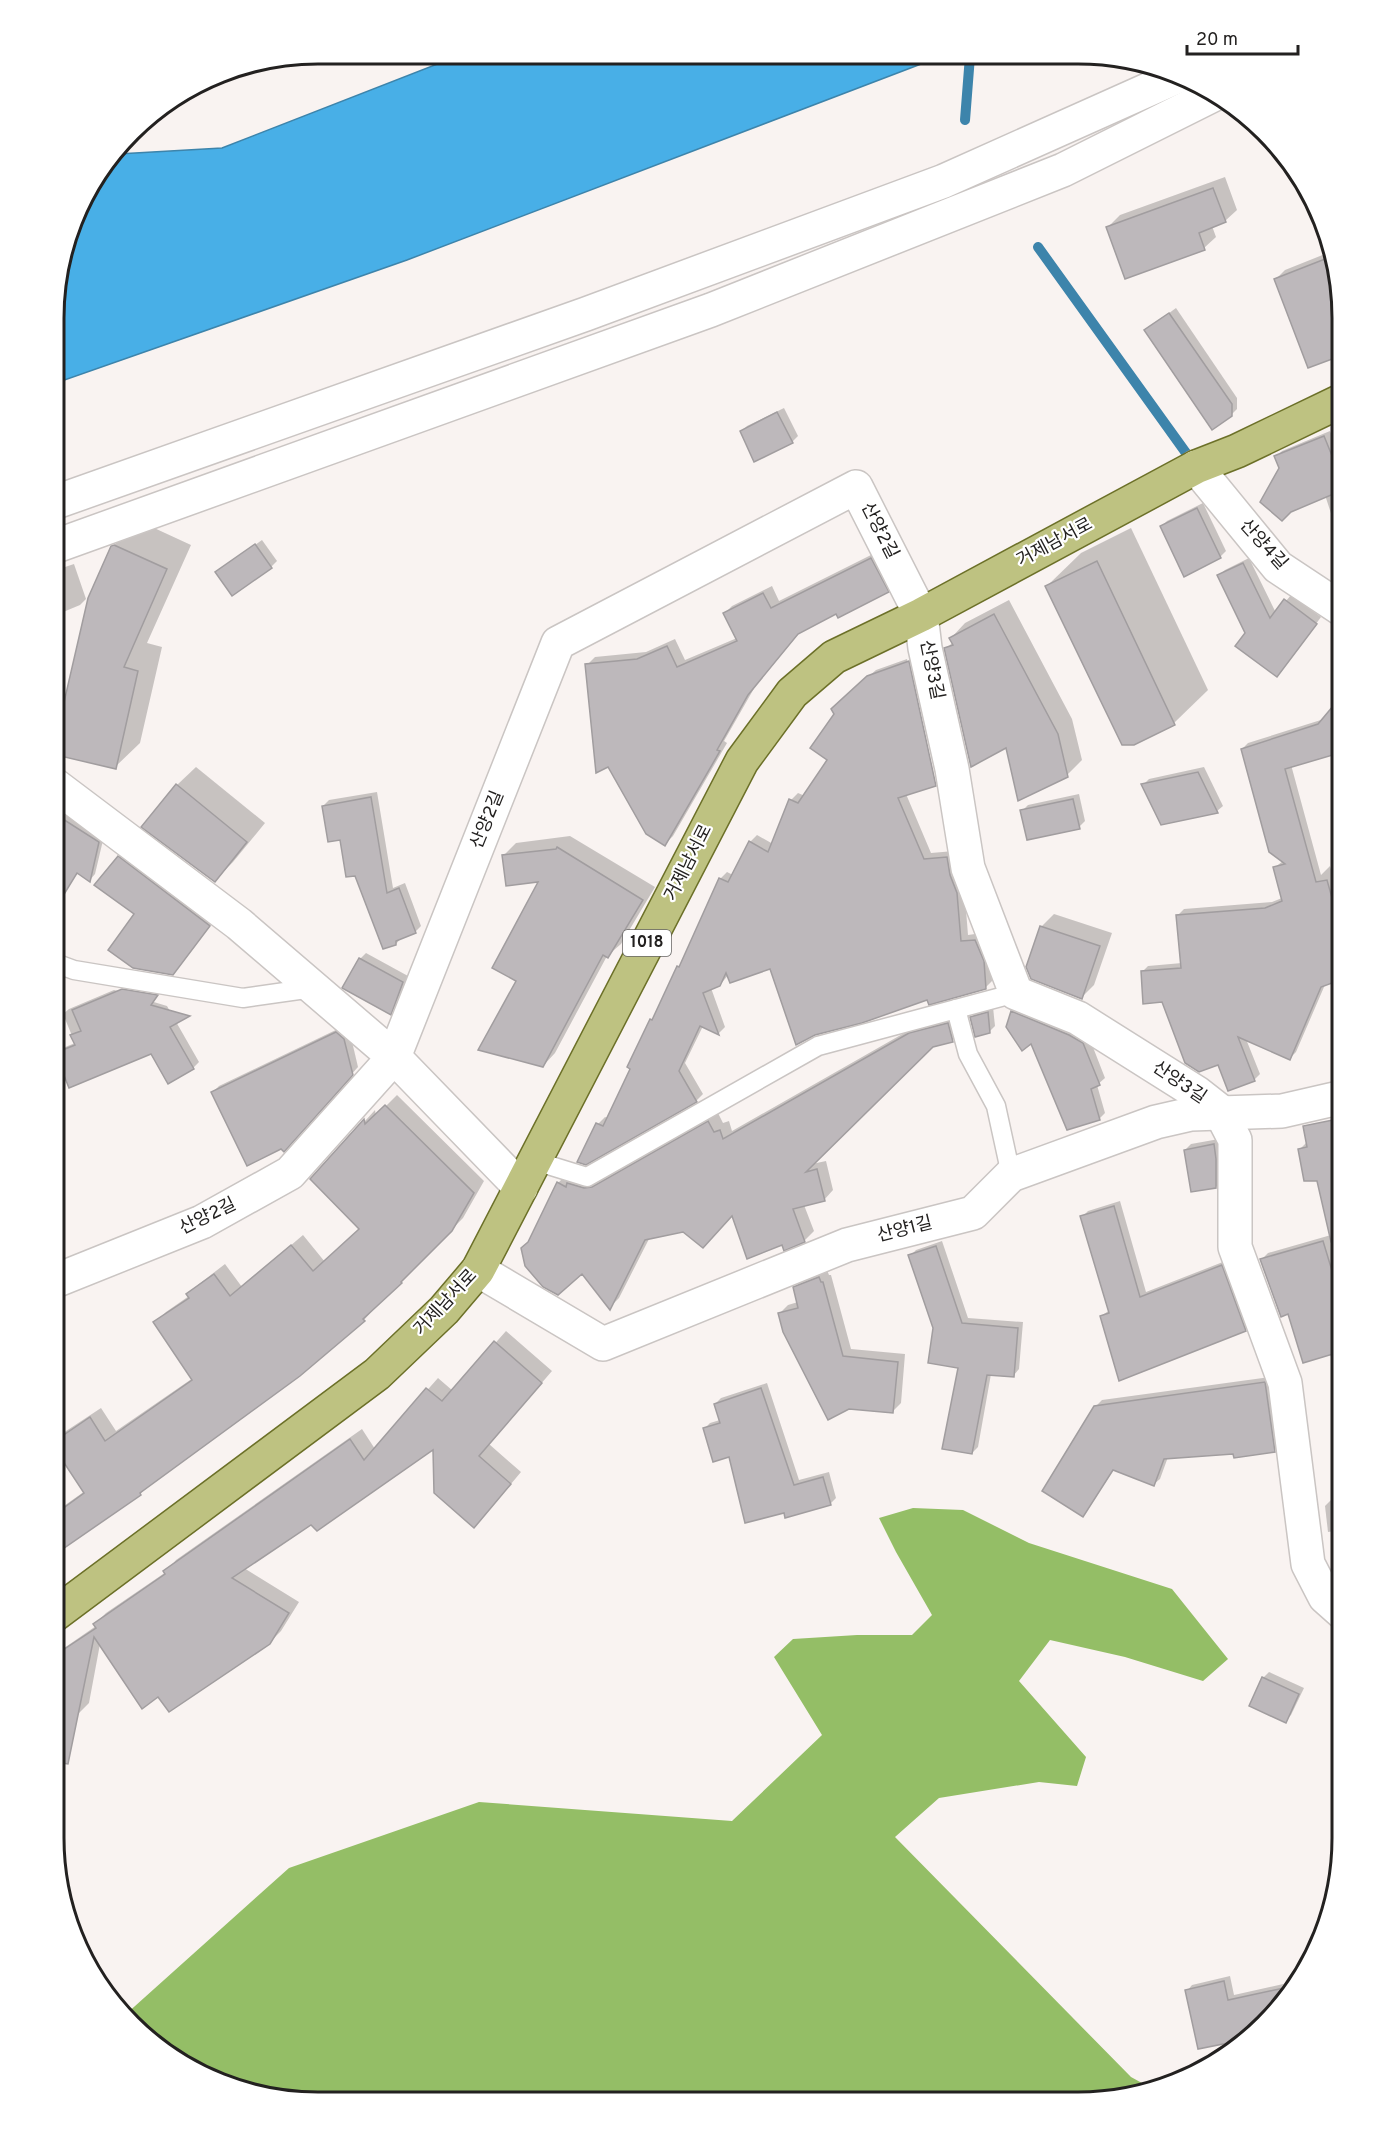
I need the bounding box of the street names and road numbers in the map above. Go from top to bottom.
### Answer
street label: 산양2길 [855,499,903,563]
street label: 거제남서로 [1013,513,1097,573]
street label: 산양4길 [1234,515,1292,575]
street label: 산양3길 [914,638,948,702]
street label: 산양2길 [466,788,510,852]
street label: 거제남서로 [660,821,718,905]
road number: 1018 [623,930,671,956]
street label: 산양3길 [1147,1057,1211,1109]
street label: 산양2길 [176,1193,240,1241]
street label: 산양1길 [875,1212,935,1248]
street label: 거제남서로 [409,1265,483,1341]

